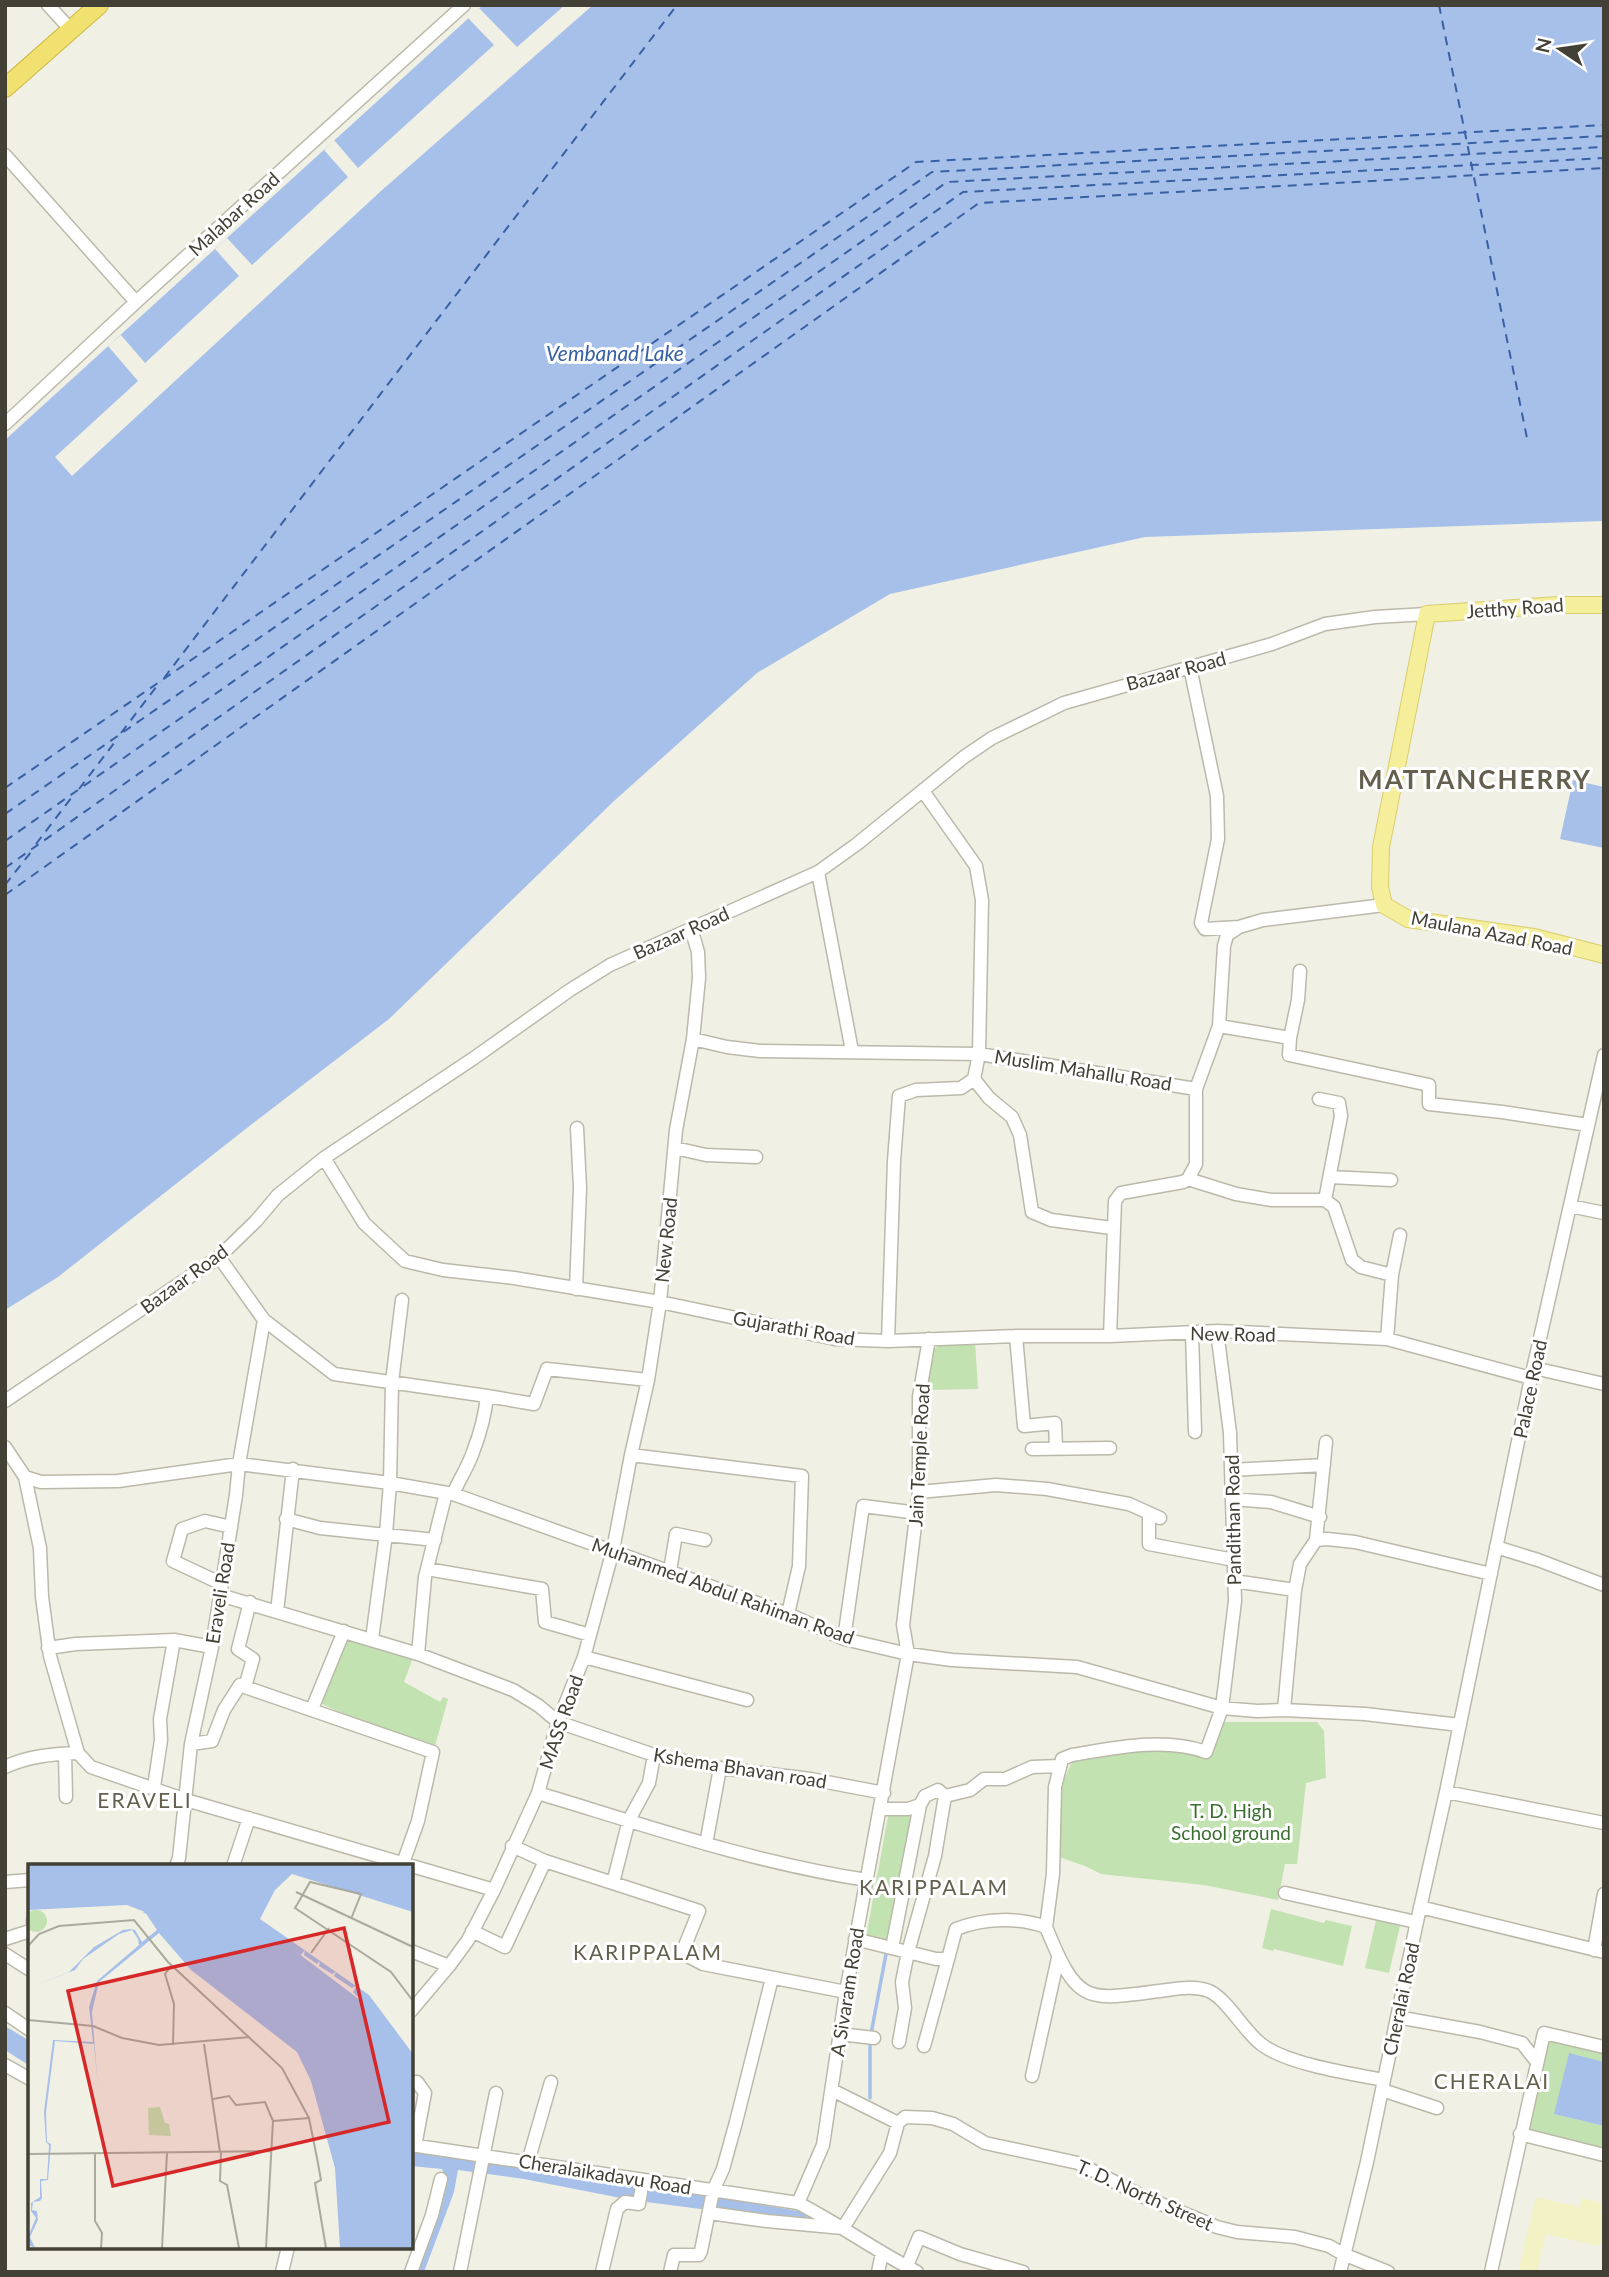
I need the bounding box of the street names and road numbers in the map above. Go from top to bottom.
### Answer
street label: Malabar Road [183,167,284,260]
street label: Jetthy Road [1466,593,1564,622]
street label: Bazaar Road [1123,646,1228,695]
street label: Bazaar Road [629,901,732,964]
street label: Maulana Azad Road [1409,906,1575,959]
street label: Muslim Mahallu Road [993,1044,1173,1095]
street label: New Road [650,1196,681,1284]
street label: Bazaar Road [135,1239,232,1318]
street label: Gujarathi Road [731,1305,857,1350]
street label: New Road [1190,1321,1276,1346]
street label: Palace Road [1508,1337,1551,1440]
street label: Jain Temple Road [903,1383,934,1527]
street label: Pandithan Road [1220,1454,1245,1586]
street label: Muhammed Abdul Rahiman Road [589,1532,857,1649]
street label: Eraveli Road [200,1541,239,1645]
street label: MASS Road [534,1672,587,1772]
street label: Kshema Bhavan road [652,1742,828,1793]
street label: A Sivaram Road [825,1926,868,2058]
street label: Cheralai Road [1377,1940,1424,2058]
street label: Cheralaikadavu Road [517,2149,693,2199]
street label: T. D. North Street [1073,2154,1217,2235]

